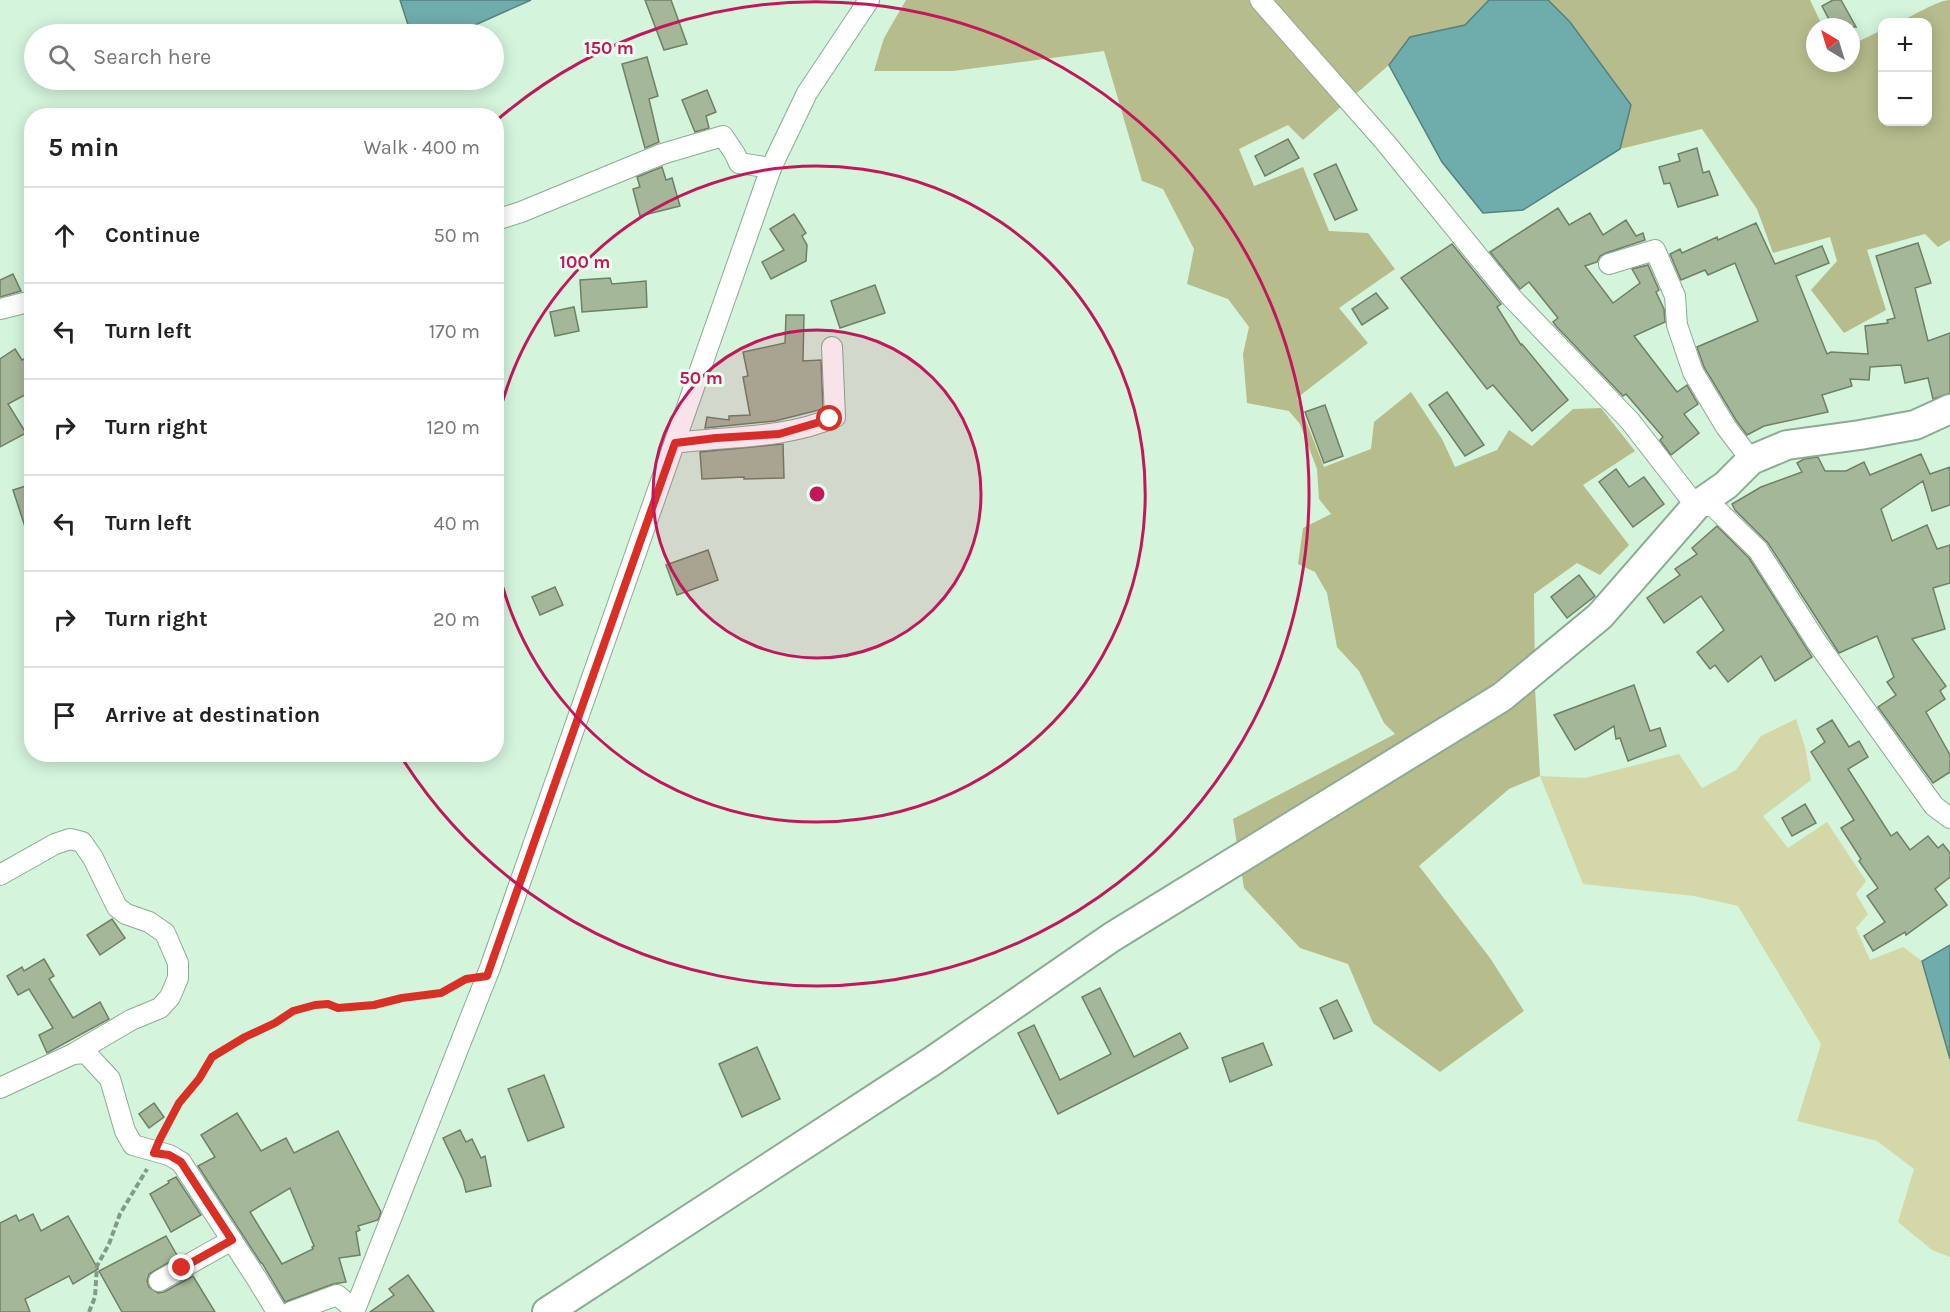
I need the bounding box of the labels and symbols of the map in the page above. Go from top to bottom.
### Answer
north arrow [1806,18,1860,72]
text: 150 m [584,37,634,59]
text: 100 m [560,251,610,273]
text: 50 m [679,367,723,389]
route start [816,405,842,431]
centre of rings [807,484,827,504]
route end [168,1254,194,1280]

